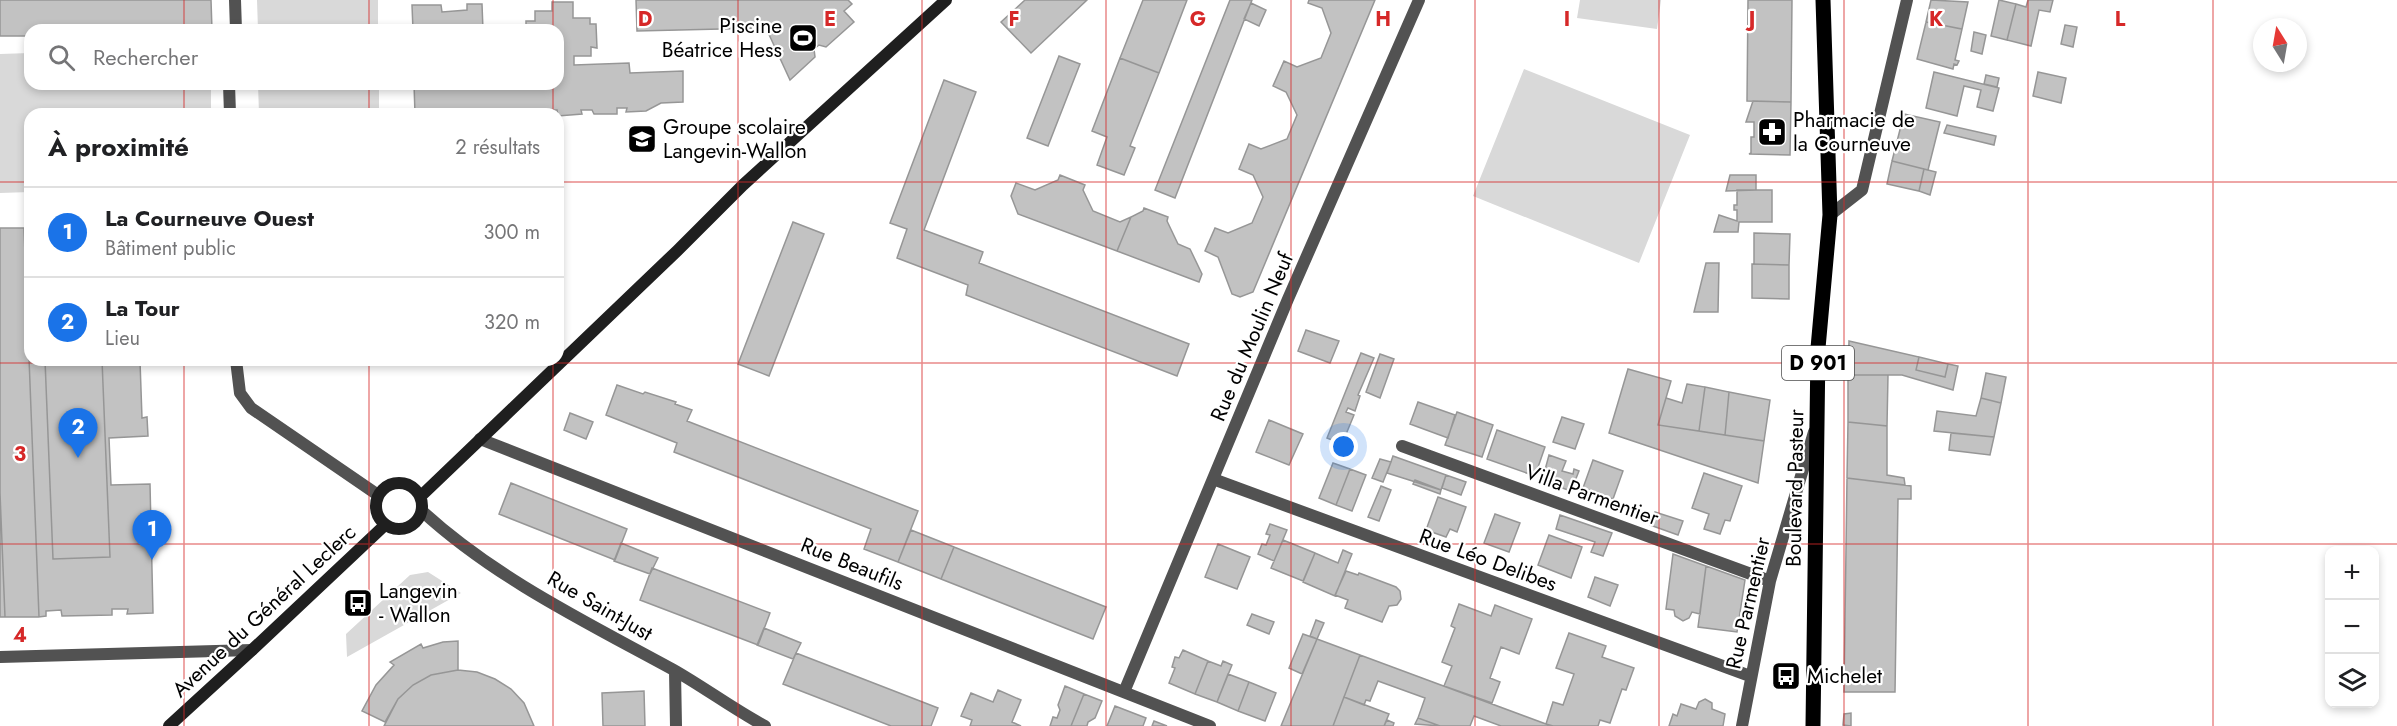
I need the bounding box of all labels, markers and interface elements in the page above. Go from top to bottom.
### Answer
text: D [638,5,652,34]
text: E [824,5,836,34]
text: F [1008,5,1020,34]
text: G [1190,5,1206,34]
text: H [1375,5,1391,34]
text: I [1564,5,1570,34]
text: J [1745,5,1755,34]
text: K [1929,5,1943,34]
text: L [2115,5,2126,34]
place label: Piscine Béatrice Hess [662,11,782,65]
north arrow [2253,18,2307,72]
sports icon: Piscine Béatrice Hess [787,22,819,54]
search box [24,24,564,90]
icon: search [45,41,78,74]
text: Rechercher [93,41,198,73]
place label: Pharmacie de la Courneuve [1793,105,1915,159]
place label: Groupe scolaire Langevin-Wallon [663,112,807,166]
pharmacy icon: Pharmacie de la Courneuve [1756,116,1788,148]
school or university icon: Groupe scolaire Langevin-Wallon [626,123,658,155]
text: À proximité [48,128,189,166]
text: 2 résultats [455,133,540,162]
text: La Courneuve Ouest [105,202,314,234]
text: 1 [62,218,73,247]
text: 300 m [483,218,540,247]
text: Bâtiment public [105,234,236,263]
street label: Rue du Moulin Neuf [1203,247,1301,426]
text: La Tour [105,292,180,324]
text: 2 [61,308,74,337]
text: 320 m [484,308,540,337]
text: Lieu [105,324,140,353]
road number: D 901 [1782,346,1854,380]
pin: 2 [58,408,98,458]
street label: Boulevard Pasteur [1779,408,1811,567]
your location [1329,432,1358,461]
text: 3 [14,440,26,469]
street label: Villa Parmentier [1521,457,1664,533]
pin: 1 [132,510,172,560]
street label: Avenue du Général Leclerc [166,518,362,704]
street label: Rue Léo Delibes [1415,521,1561,599]
street label: Rue Beaufils [796,530,908,598]
street label: Rue Parmentier [1718,533,1778,672]
map controls [2325,546,2379,708]
button: + [2325,546,2379,600]
street label: Rue Saint-Just [542,564,658,648]
place label: Langevin - Wallon [379,576,458,630]
bus stop icon: Langevin - Wallon [342,587,374,619]
button: − [2325,600,2379,654]
text: 4 [13,621,27,650]
button: layers [2325,654,2379,708]
bus stop icon: Michelet [1770,660,1802,692]
place label: Michelet [1807,661,1882,691]

